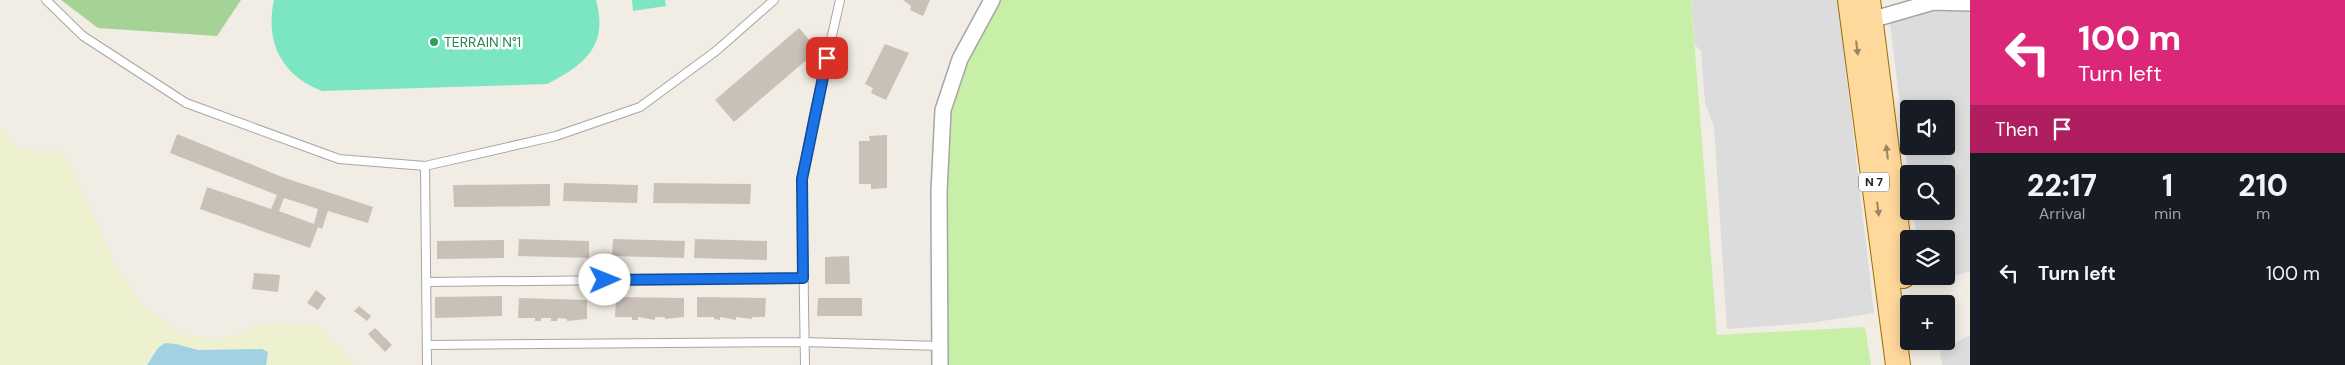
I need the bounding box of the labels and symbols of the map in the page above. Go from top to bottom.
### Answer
place label: TERRAIN N°1 [444,33,521,51]
marker: TERRAIN N°1 [428,36,440,48]
pin [806,37,848,79]
one-way arrow [1853,41,1861,57]
one-way arrow [1883,144,1891,160]
road number: N 7 [1859,172,1889,192]
one-way arrow [1874,202,1882,218]
position arrow [578,253,630,305]

